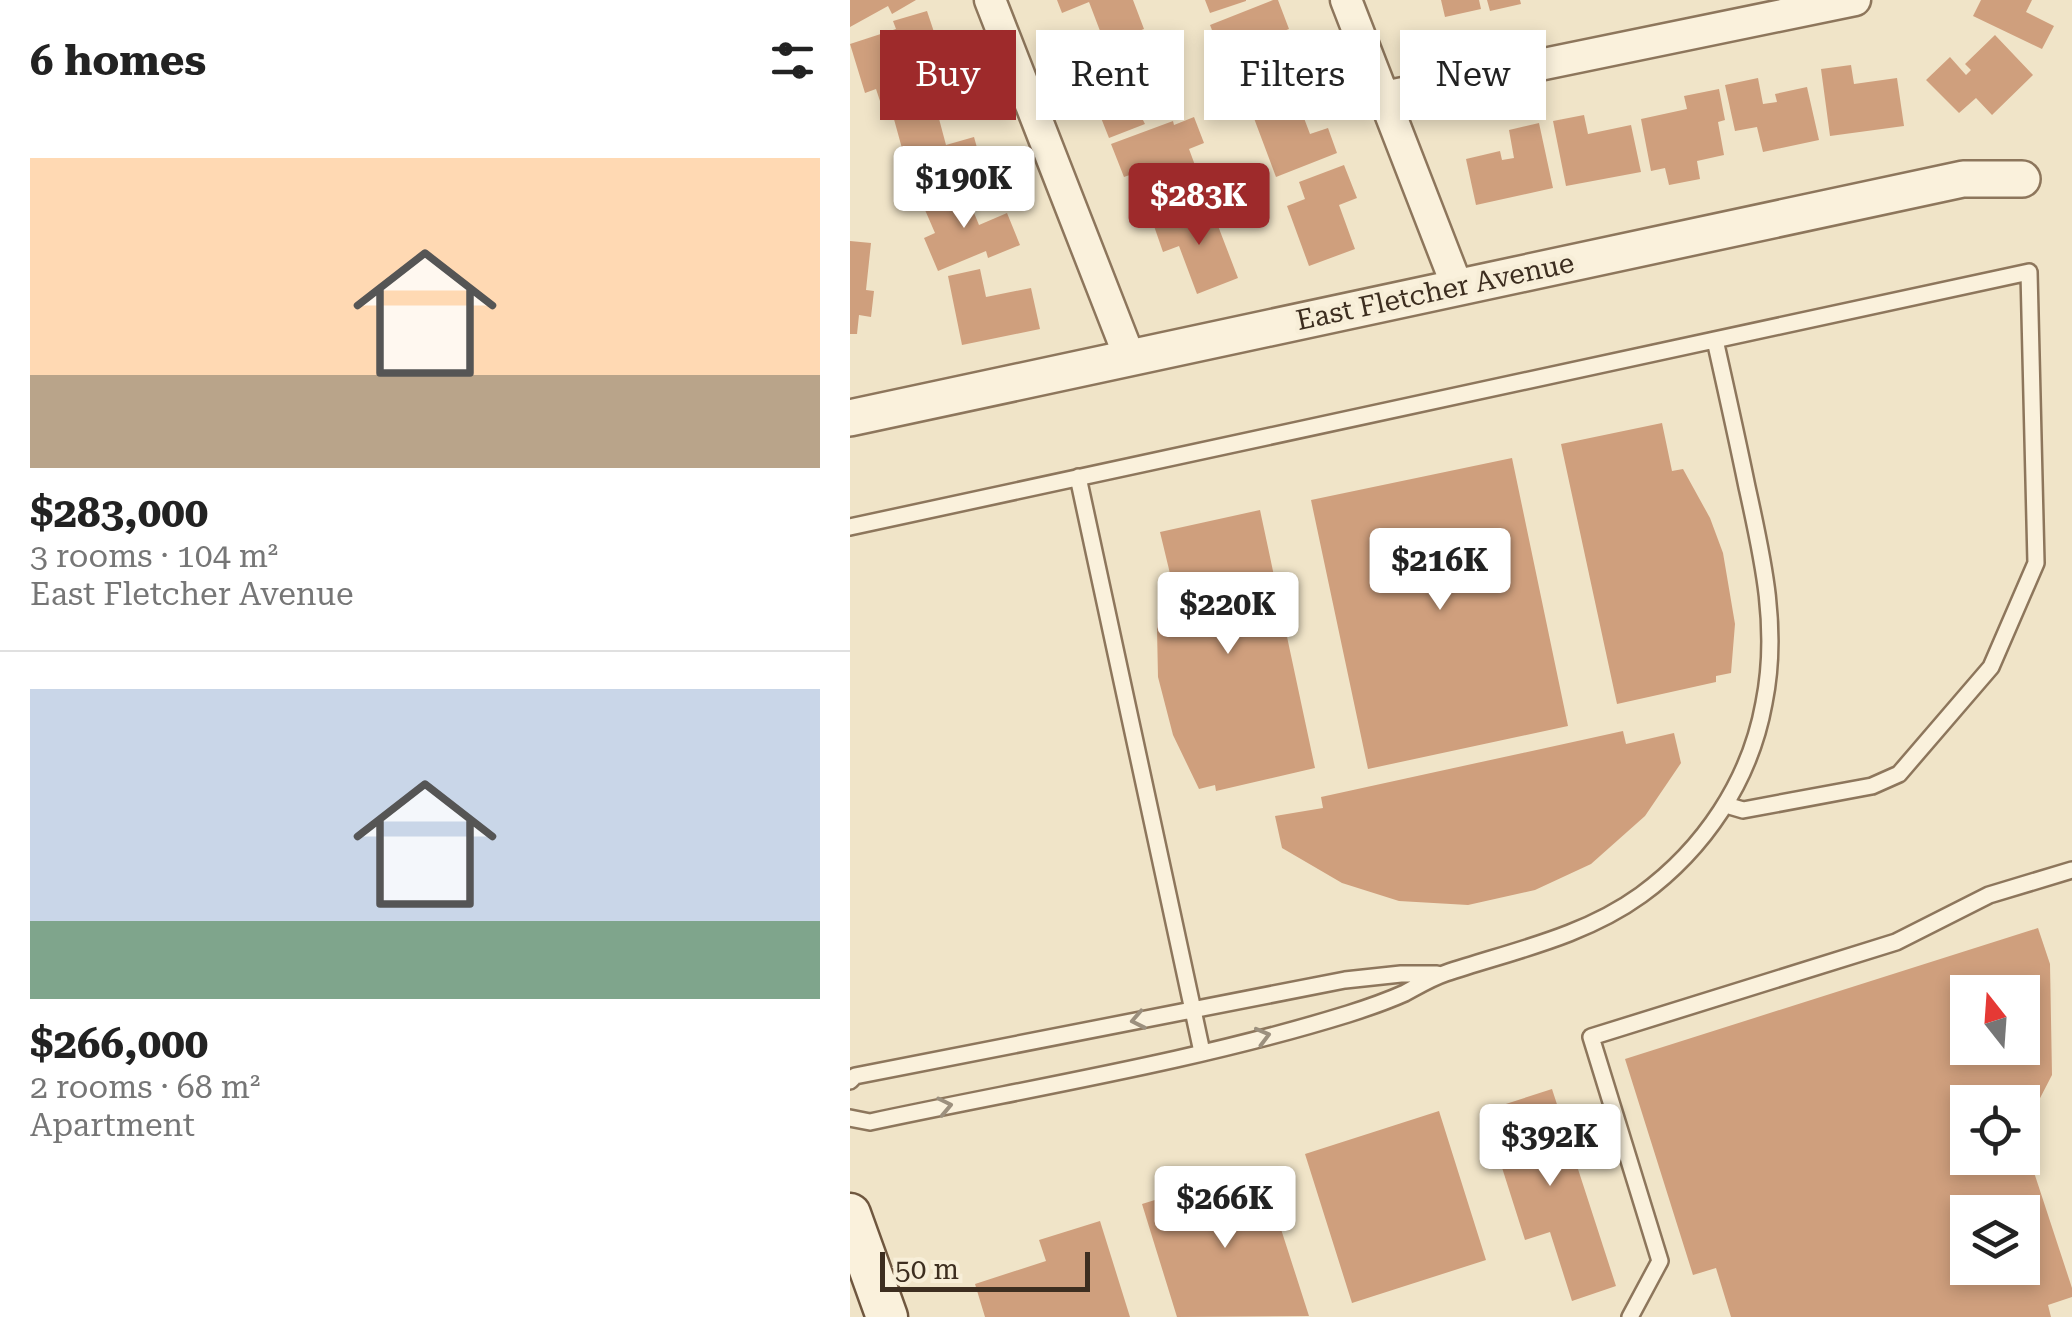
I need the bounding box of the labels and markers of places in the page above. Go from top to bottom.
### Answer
pin: $190K [894,146,1034,231]
pin: $283K [1129,163,1269,248]
pin: $216K [1370,528,1510,613]
pin: $220K [1158,572,1298,657]
pin: $392K [1480,1104,1620,1189]
pin: $266K [1155,1166,1295,1251]

